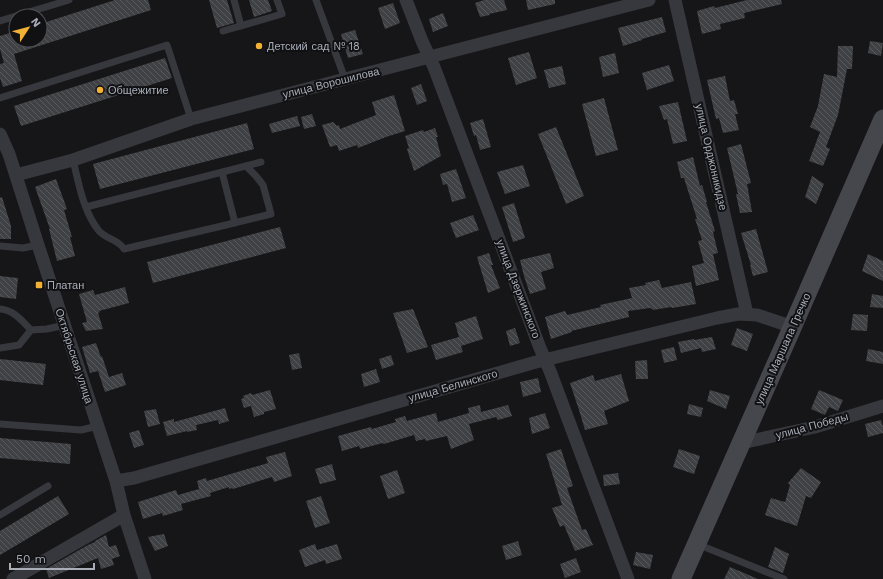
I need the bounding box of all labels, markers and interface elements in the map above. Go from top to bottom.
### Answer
north arrow [8,8,48,48]
text: N [28,15,43,30]
place label: Детский сад № 18 [267,40,360,53]
marker: Детский сад № 18 [254,41,264,51]
street label: улица Ворошилова [281,64,382,101]
place label: Общежитие [108,84,169,97]
marker: Общежитие [95,85,105,95]
street label: улица Орджоникидзе [692,102,730,212]
street label: улица Дзержинского [493,238,543,340]
place label: Платан [47,279,84,292]
marker: Платан [34,280,44,290]
street label: улица Маршала Гречко [753,291,813,407]
street label: Октябрьская улица [52,307,96,406]
street label: улица Белинского [407,367,499,405]
street label: улица Победы [774,410,850,442]
scale bar [10,545,94,571]
text: 50 m [16,552,46,566]

